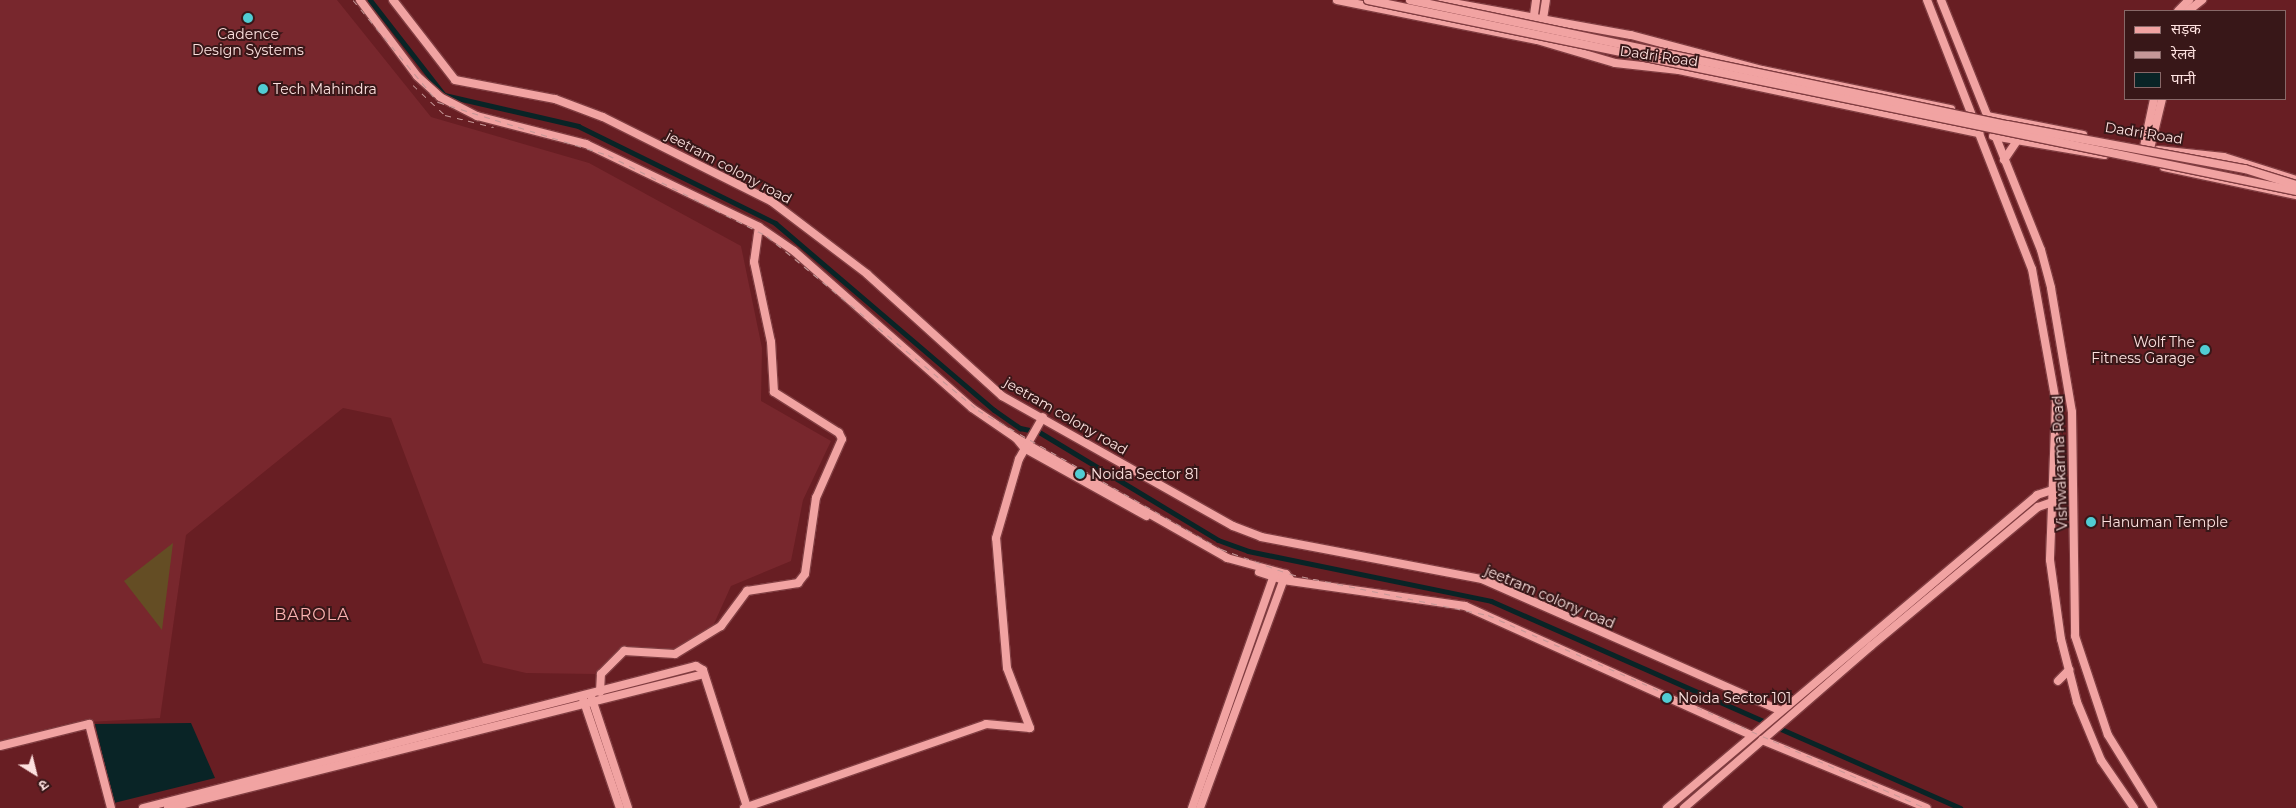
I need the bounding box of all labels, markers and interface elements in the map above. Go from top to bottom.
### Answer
legend [2124,10,2286,100]
marker: Cadence Design Systems [242,12,254,24]
text: सड़क [2171,19,2201,38]
place label: Cadence Design Systems [192,26,304,58]
street label: Dadri Road [1619,42,1699,70]
text: रेलवे [2171,44,2196,63]
text: पानी [2171,69,2196,88]
place label: Tech Mahindra [273,81,377,97]
marker: Tech Mahindra [257,83,269,95]
street label: Dadri Road [2104,119,2184,147]
street label: jeetram colony road [663,127,795,207]
place label: Wolf The Fitness Garage [2091,334,2195,367]
marker: Wolf The Fitness Garage [2199,344,2211,356]
street label: jeetram colony road [1001,374,1131,458]
street label: Vishwakarma Road [2049,395,2071,531]
place label: Noida Sector 81 [1091,466,1199,482]
marker: Noida Sector 81 [1073,467,1087,481]
place label: Hanuman Temple [2101,514,2228,530]
marker: Hanuman Temple [2085,516,2097,528]
street label: jeetram colony road [1482,562,1618,632]
district label: BAROLA [274,605,350,625]
place label: Noida Sector 101 [1678,690,1791,706]
marker: Noida Sector 101 [1660,691,1674,705]
north arrow [10,748,60,798]
text: उ [35,775,52,795]

